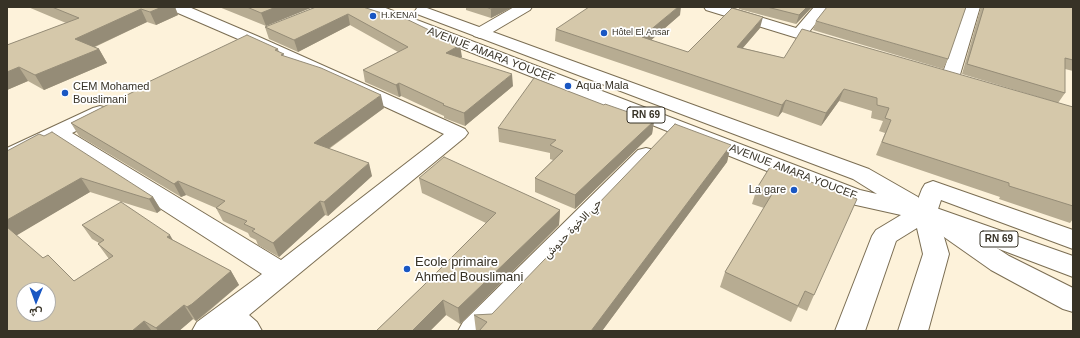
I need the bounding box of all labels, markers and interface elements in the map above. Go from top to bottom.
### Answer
marker: H.KENAI [368,11,378,21]
place label: H.KENAI [381,11,417,21]
street label: AVENUE AMARA YOUCEF [425,25,557,85]
marker: Hôtel El Ansar [599,28,609,38]
place label: Hôtel El Ansar [612,28,670,38]
place label: Aqua Mala [576,79,629,93]
place label: CEM Mohamed Bouslimani [73,80,149,106]
marker: Aqua Mala [563,81,573,91]
marker: CEM Mohamed Bouslimani [60,88,70,98]
road number: RN 69 [627,107,665,123]
street label: AVENUE AMARA YOUCEF [727,142,859,202]
place label: La gare [749,183,786,197]
marker: La gare [789,185,799,195]
street label: حي الاخوة حدوش [541,196,605,262]
road number: RN 69 [980,231,1018,247]
place label: Ecole primaire Ahmed Bouslimani [415,254,523,285]
marker: Ecole primaire Ahmed Bouslimani [402,264,412,274]
north arrow [16,282,56,322]
text: ش [29,307,43,319]

